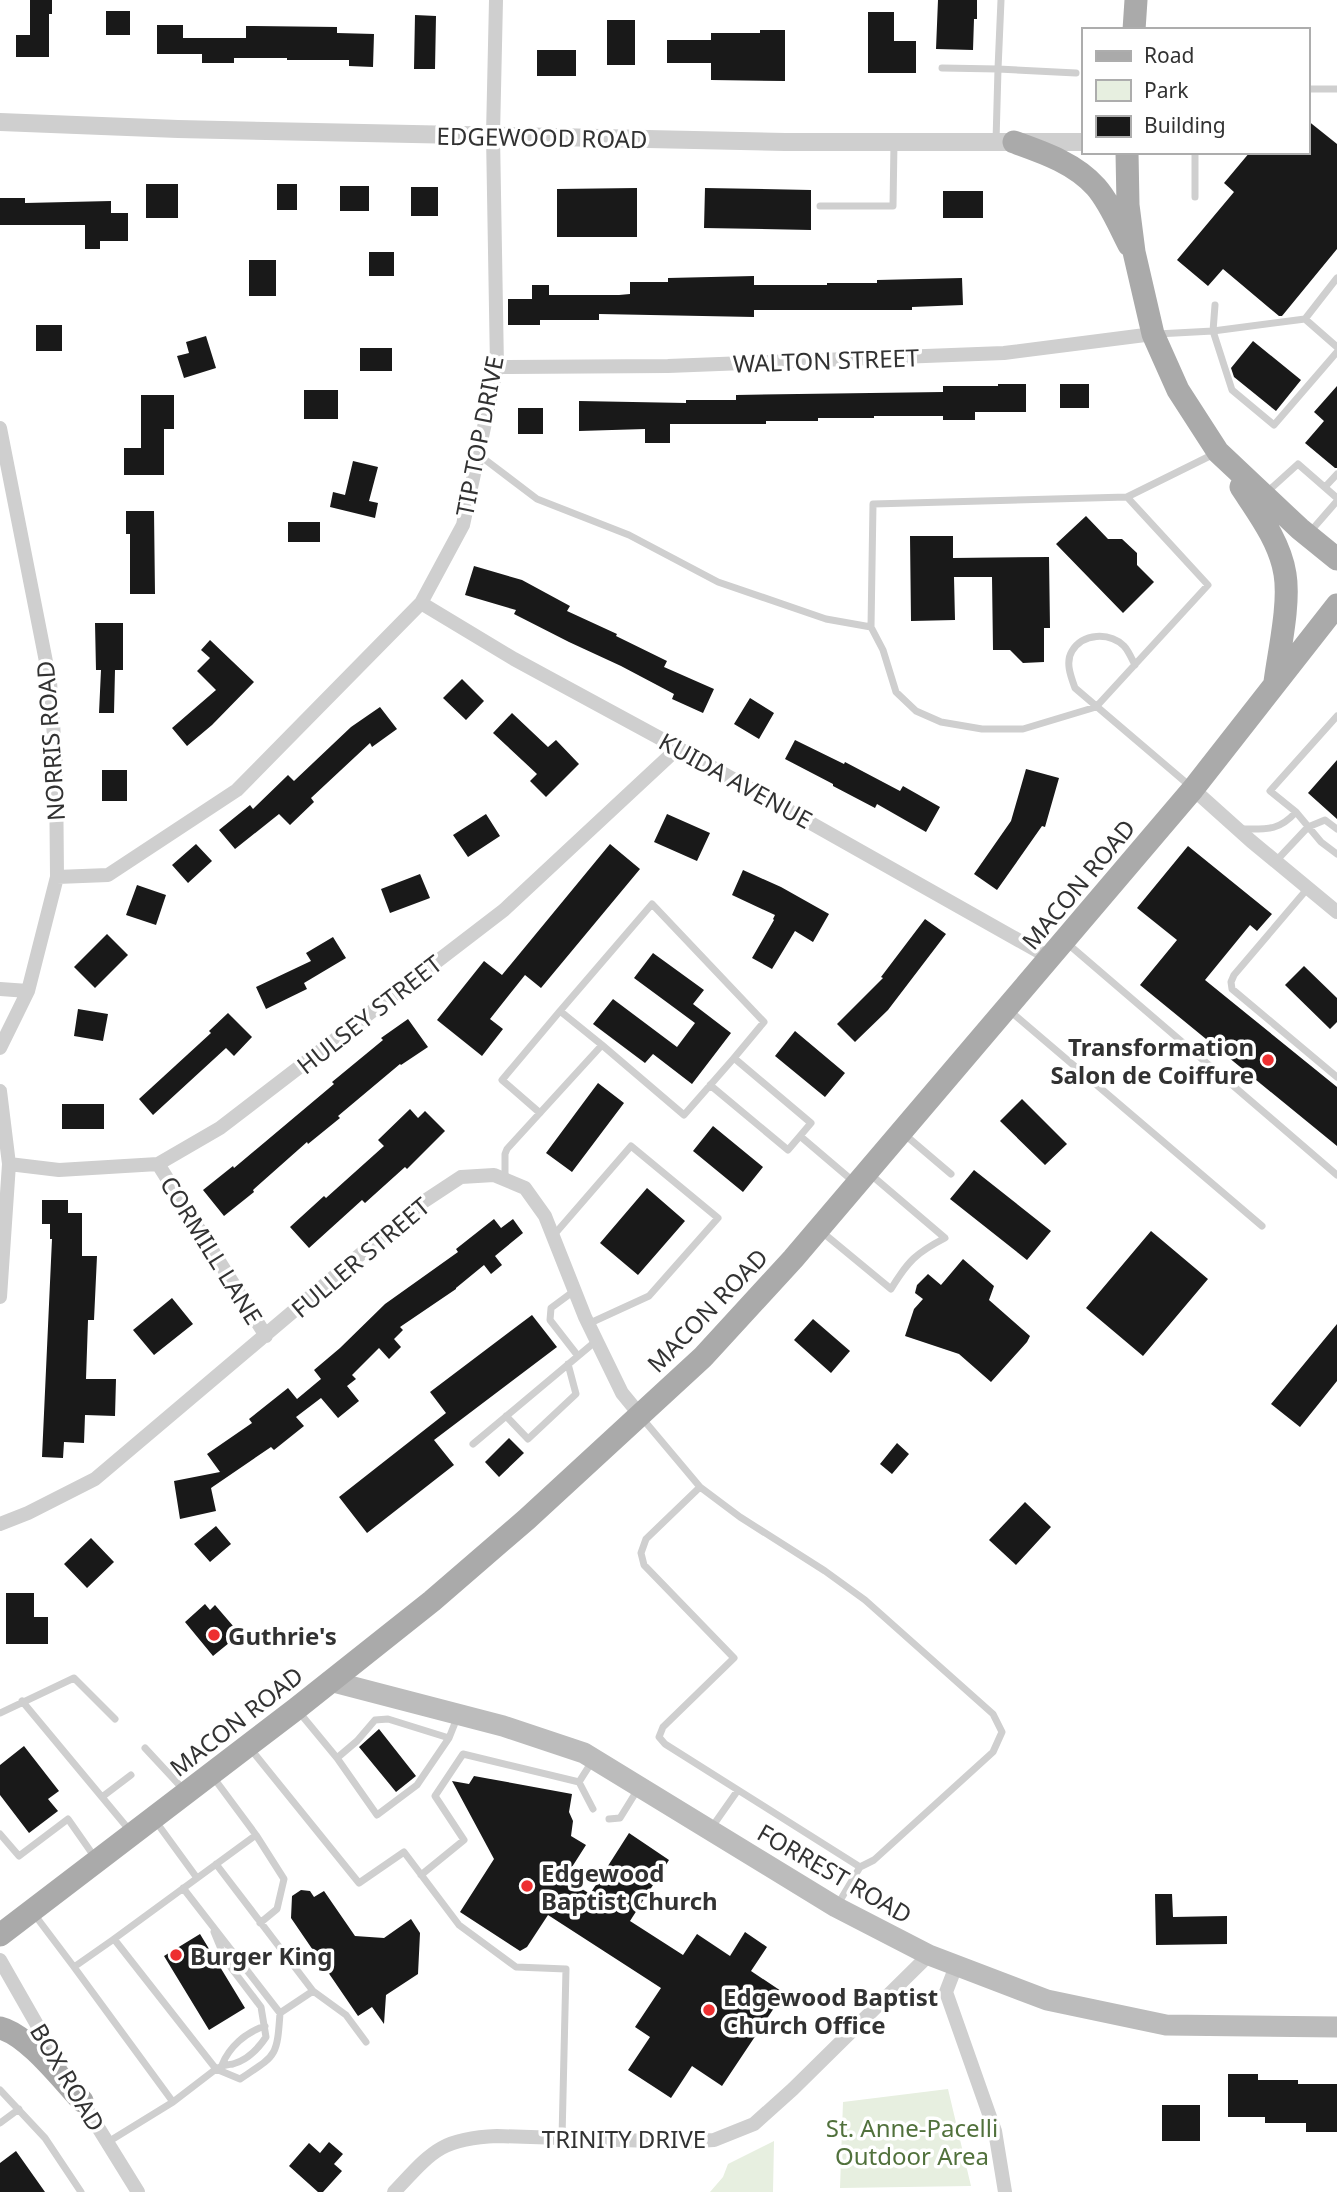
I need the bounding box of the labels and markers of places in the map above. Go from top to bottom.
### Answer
place label: Transformation Salon de Coiffure [1050,1030,1254,1091]
marker: Transformation Salon de Coiffure [1260,1052,1276,1068]
place label: Guthrie's [228,1619,337,1652]
marker: Guthrie's [206,1627,222,1643]
place label: Edgewood Baptist Church [541,1856,718,1917]
marker: Edgewood Baptist Church [519,1878,535,1894]
place label: Burger King [190,1939,332,1972]
marker: Burger King [168,1947,184,1963]
place label: Edgewood Baptist Church Office [723,1980,938,2041]
marker: Edgewood Baptist Church Office [701,2002,717,2018]

